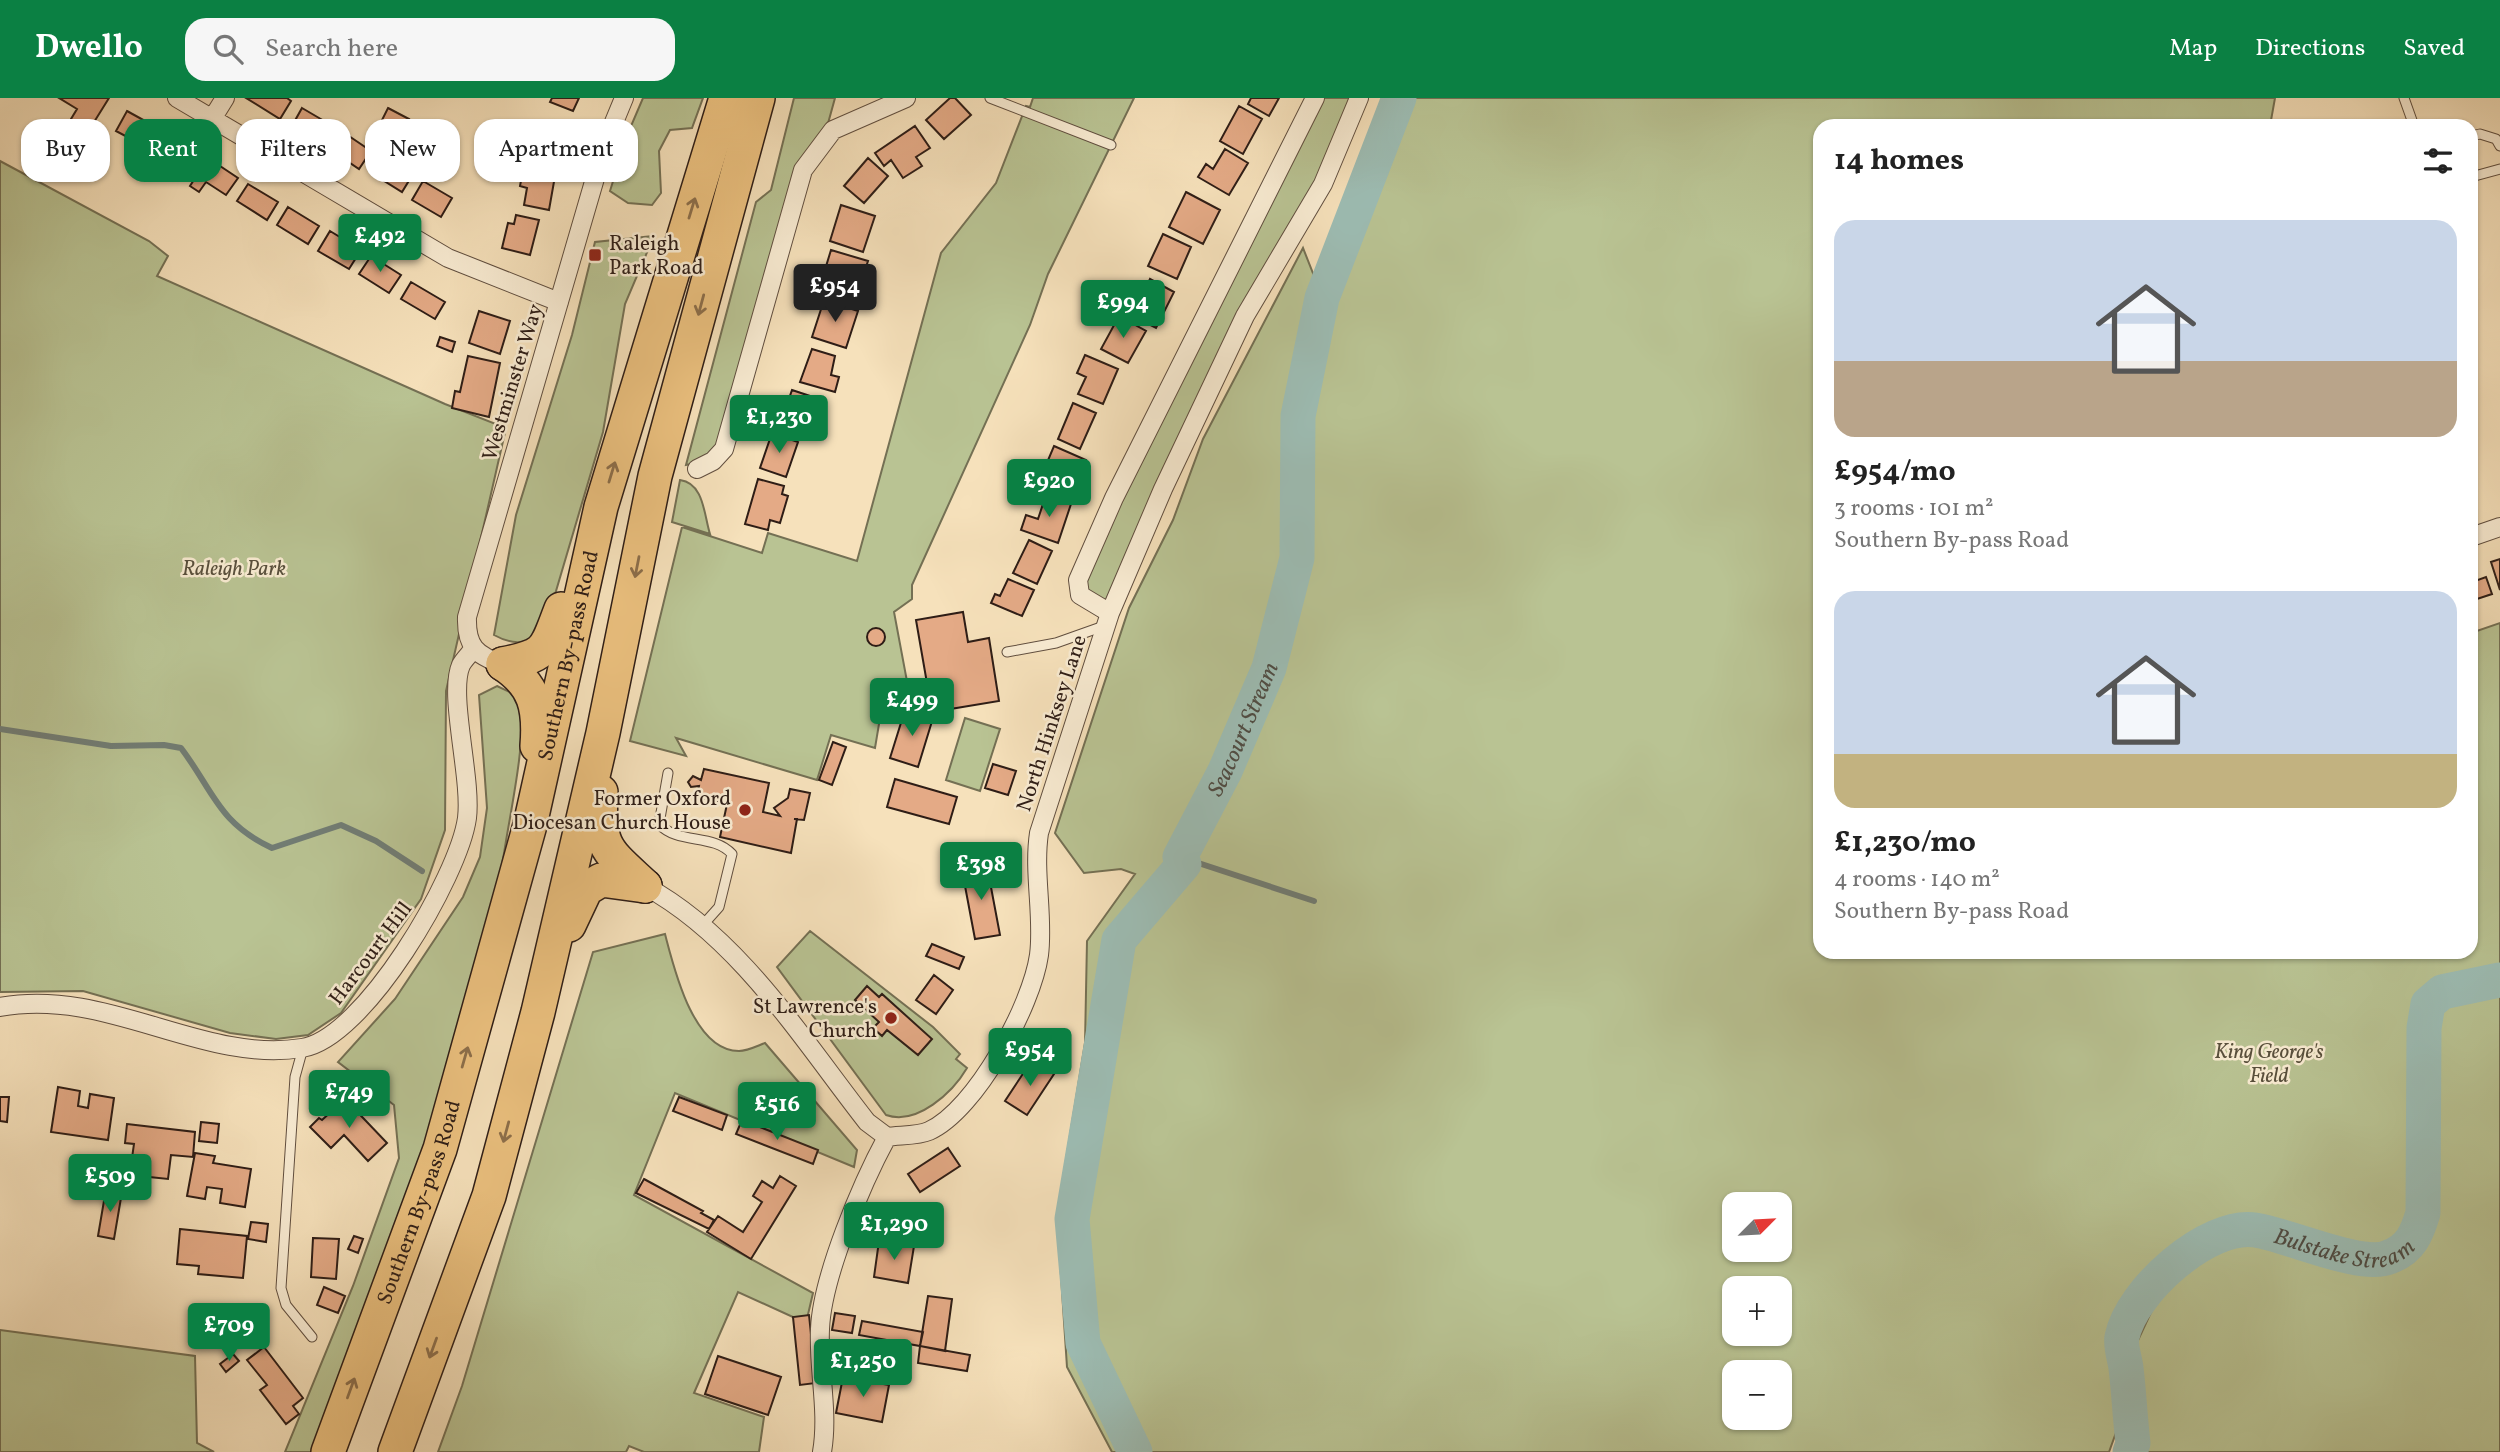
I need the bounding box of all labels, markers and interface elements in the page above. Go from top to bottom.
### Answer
search box [185,18,675,81]
text: Dwello [35,26,143,72]
icon: search [209,30,247,68]
text: Search here [265,31,398,67]
text: Map [2169,32,2217,66]
text: Directions [2255,32,2365,66]
text: Saved [2403,32,2465,66]
chip: Buy [21,119,110,182]
chip: Rent [124,119,222,182]
chip: Filters [236,119,351,182]
chip: New [365,119,460,182]
chip: Apartment [474,119,638,182]
text: 14 homes [1834,140,1964,182]
icon: filters [2419,142,2457,180]
one-way arrow [687,197,700,219]
pin: £492 [339,214,421,274]
text: £492 [354,221,406,253]
place label: Raleigh Park Road [609,230,704,283]
marker: Raleigh Park Road [587,247,603,263]
pin: £954 [794,264,876,324]
icon: home [2083,266,2209,392]
text: £954 [810,271,860,303]
pin: £994 [1082,280,1164,340]
text: £994 [1097,287,1149,319]
one-way arrow [694,294,707,316]
street label: Westminster Way [476,300,551,464]
pin: £1,230 [722,396,836,455]
text: £1,230 [746,402,812,434]
text: £954/mo [1834,451,1956,493]
pin: £920 [1008,460,1090,519]
one-way arrow [606,461,619,483]
text: £920 [1023,466,1075,498]
text: 3 rooms · 101 m² [1834,493,1994,525]
text: Southern By-pass Road [1834,525,2069,557]
street label: Southern By-pass Road [532,548,607,764]
park label: Raleigh Park [182,555,286,584]
one-way arrow [629,555,643,578]
street label: North Hinksey Lane [1010,631,1095,816]
icon: home [2083,637,2209,763]
water label: Seacourt Stream [1201,657,1288,802]
pin: £499 [871,678,953,738]
text: £499 [886,685,938,717]
place label: Former Oxford Diocesan Church House [512,785,731,838]
marker: Former Oxford Diocesan Church House [737,802,753,818]
text: £1,230/mo [1834,822,1976,864]
pin: £398 [940,842,1022,902]
text: £398 [956,849,1006,881]
text: 4 rooms · 140 m² [1834,864,2000,896]
street label: Harcourt Hill [323,896,420,1012]
text: Southern By-pass Road [1834,896,2069,928]
place label: St Lawrence's Church [753,993,877,1046]
marker: St Lawrence's Church [883,1010,899,1026]
pin: £954 [989,1028,1071,1088]
text: £954 [1005,1035,1055,1067]
park label: King George's Field [2215,1038,2324,1091]
one-way arrow [460,1047,473,1069]
pin: £749 [308,1070,390,1130]
text: £749 [325,1077,373,1109]
pin: £516 [736,1082,818,1142]
text: £516 [754,1089,800,1121]
street label: Southern By-pass Road [371,1097,469,1309]
one-way arrow [499,1120,512,1143]
pin: £509 [69,1154,151,1214]
text: £509 [84,1161,136,1193]
north arrow [1722,1192,1792,1262]
map controls [1722,1192,1792,1430]
pin: £1,290 [837,1202,951,1262]
text: £1,290 [860,1209,928,1241]
water label: Bulstake Stream [2269,1218,2413,1246]
text: Bulstake Stream [2270,1221,2423,1278]
button: + [1722,1276,1792,1346]
pin: £709 [188,1304,270,1363]
text: £709 [204,1310,254,1342]
one-way arrow [426,1336,439,1358]
pin: £1,250 [806,1340,920,1399]
text: £1,250 [830,1346,896,1378]
button: − [1722,1360,1792,1430]
one-way arrow [346,1377,358,1399]

